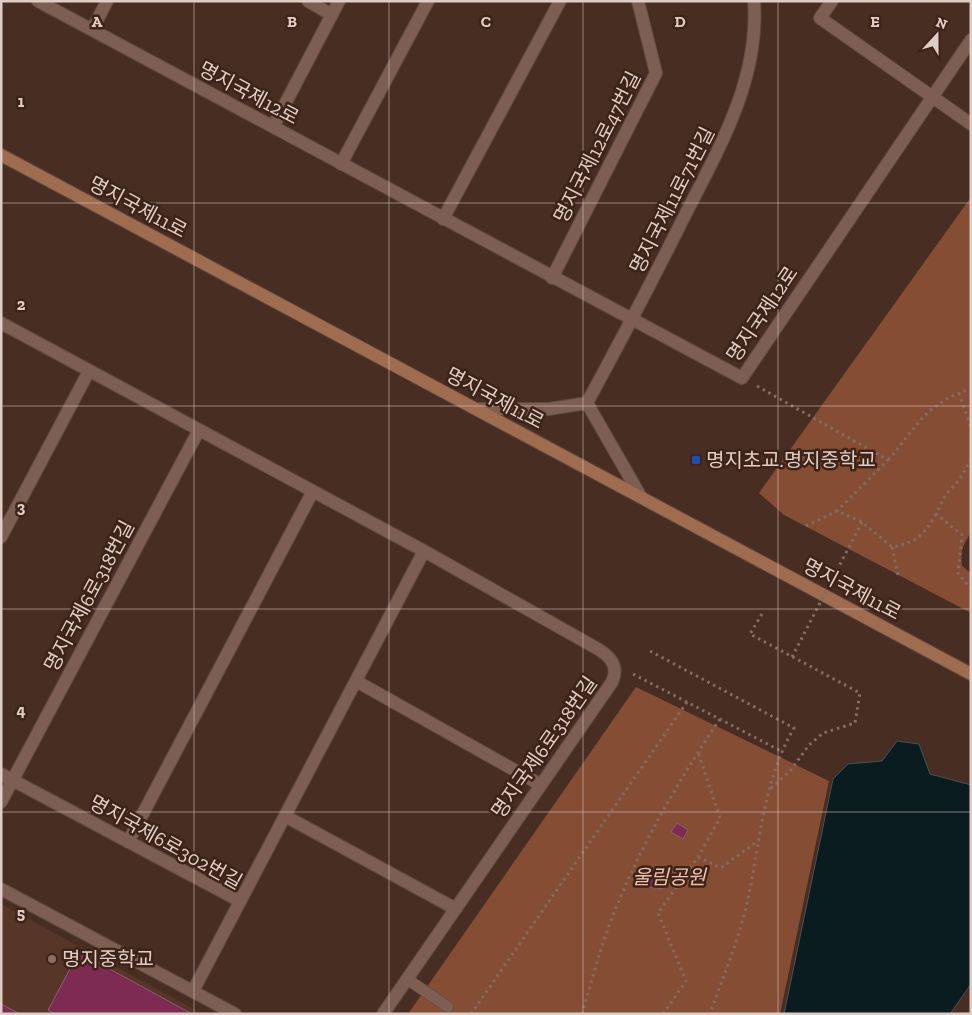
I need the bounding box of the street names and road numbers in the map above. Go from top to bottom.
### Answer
street label: 명지국제12로 [195,57,303,129]
street label: 명지국제12로47번길 [548,67,646,227]
street label: 명지국제11로71번길 [625,123,719,277]
street label: 명지국제11로 [85,171,191,243]
street label: 명지국제12로 [721,262,803,366]
street label: 명지국제11로 [442,362,548,434]
street label: 명지국제6로318번길 [39,516,139,676]
street label: 명지국제11로 [799,553,905,625]
street label: 명지국제6로318번길 [486,671,602,823]
street label: 명지국제6로302번길 [85,790,247,894]

